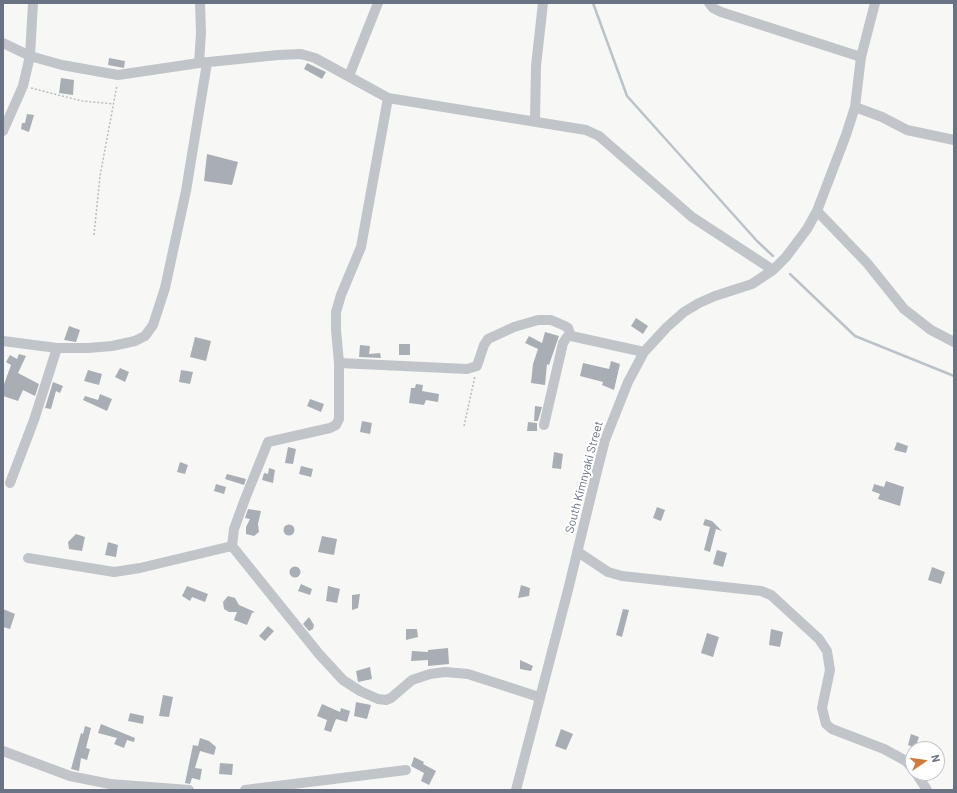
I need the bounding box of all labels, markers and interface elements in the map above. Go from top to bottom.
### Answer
street label: South Kimnyaki Street [562,419,606,535]
north arrow [905,741,945,781]
text: N [929,753,943,763]

